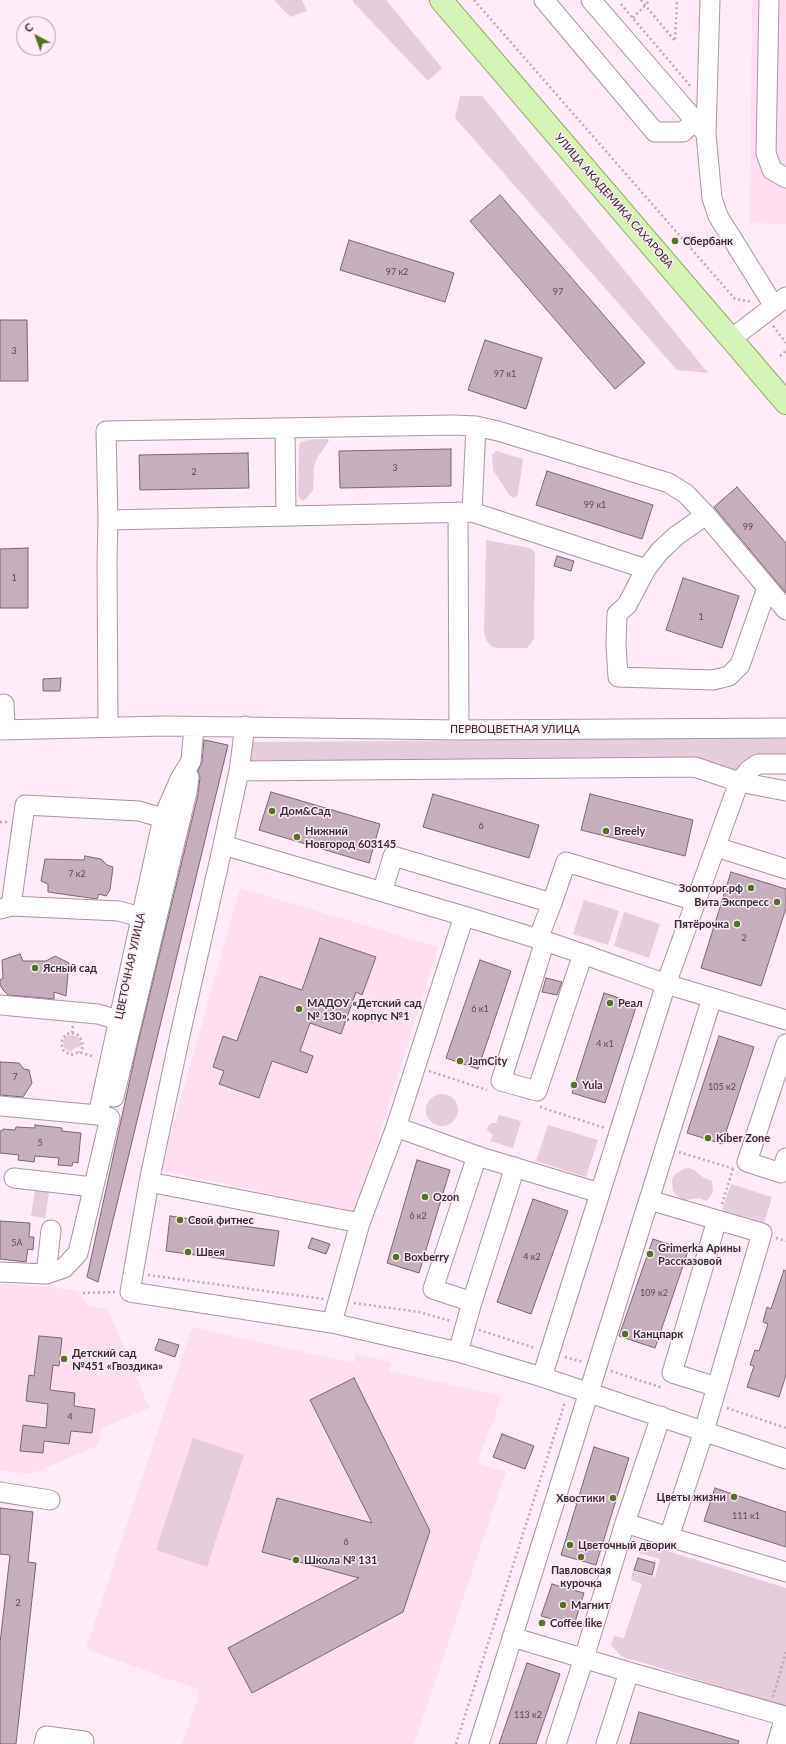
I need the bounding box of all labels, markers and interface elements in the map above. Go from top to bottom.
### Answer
north arrow [16,16,56,56]
text: С [21,20,35,35]
street label: УЛИЦА АКАДЕМИКА САХАРОВА [552,131,676,271]
place label: Сбербанк [683,234,733,248]
marker: Сбербанк [670,236,680,246]
house number: 97 к2 [386,267,408,277]
house number: 97 [553,287,563,297]
house number: 3 [11,346,17,356]
house number: 97 к1 [494,369,516,379]
house number: 3 [392,463,398,473]
house number: 2 [191,467,197,477]
house number: 99 к1 [584,500,606,510]
house number: 99 [743,522,753,532]
house number: 1 [11,573,17,583]
house number: 1 [698,612,704,622]
street label: ПЕРВОЦВЕТНАЯ УЛИЦА [450,722,580,736]
place label: Дом&Сад [280,804,331,818]
marker: Дом&Сад [267,806,277,816]
house number: 6 [478,821,484,831]
place label: Нижний Новгород 603145 [305,824,396,850]
place label: Breely [614,824,645,838]
marker: Breely [601,826,611,836]
marker: Нижний Новгород 603145 [292,832,302,842]
house number: 7 к2 [68,869,86,879]
place label: Зоопторг.рф [679,881,743,895]
marker: Зоопторг.рф [746,883,756,893]
place label: Вита Экспресс [694,895,769,909]
marker: Вита Экспресс [772,897,782,907]
street label: ЦВЕТОЧНАЯ УЛИЦА [112,911,148,1021]
place label: Пятёрочка [674,917,729,931]
marker: Пятёрочка [732,919,742,929]
house number: 2 [741,933,747,943]
place label: Ясный сад [43,961,97,975]
marker: Ясный сад [30,963,40,973]
place label: МАДОУ «Детский сад № 130», корпус №1 [307,996,422,1022]
place label: Реал [618,996,643,1010]
marker: Реал [605,998,615,1008]
marker: МАДОУ «Детский сад № 130», корпус №1 [294,1004,304,1014]
house number: 6 к1 [471,1004,489,1014]
house number: 4 к1 [596,1039,614,1049]
place label: JamCity [468,1054,507,1068]
marker: JamCity [455,1056,465,1066]
house number: 7 [12,1072,18,1082]
place label: Yula [582,1078,603,1092]
marker: Yula [569,1080,579,1090]
house number: 105 к2 [708,1082,736,1092]
place label: Kiber Zone [716,1131,770,1145]
marker: Kiber Zone [703,1133,713,1143]
house number: 5 [37,1138,43,1148]
place label: Ozon [433,1190,459,1204]
marker: Ozon [420,1192,430,1202]
house number: 6 к2 [409,1211,427,1221]
place label: Свой фитнес [188,1213,254,1227]
marker: Свой фитнес [175,1215,185,1225]
house number: 5А [11,1238,23,1248]
place label: Grimerka Арины Рассказовой [658,1241,741,1267]
place label: Швея [196,1245,225,1259]
marker: Швея [183,1247,193,1257]
marker: Grimerka Арины Рассказовой [645,1249,655,1259]
place label: Boxberry [404,1250,449,1264]
marker: Boxberry [391,1252,401,1262]
house number: 4 к2 [523,1252,541,1262]
house number: 109 к2 [640,1288,668,1298]
place label: Канцпарк [633,1327,683,1341]
marker: Канцпарк [620,1329,630,1339]
place label: Детский сад №451 «Гвоздика» [72,1346,163,1372]
marker: Детский сад №451 «Гвоздика» [59,1354,69,1364]
house number: 4 [67,1412,73,1422]
place label: Цветы жизни [656,1490,726,1504]
place label: Хвостики [556,1491,605,1505]
marker: Цветы жизни [729,1492,739,1502]
marker: Хвостики [608,1493,618,1503]
house number: 111 к1 [732,1511,760,1521]
house number: 6 [343,1537,349,1547]
place label: Цветочный дворик [578,1538,677,1552]
marker: Цветочный дворик [565,1540,575,1550]
marker: Павловская курочка [576,1552,586,1562]
place label: Школа № 131 [304,1553,377,1567]
marker: Школа № 131 [291,1555,301,1565]
place label: Павловская курочка [551,1563,611,1589]
house number: 2 [15,1598,21,1608]
place label: Магнит [571,1598,610,1612]
marker: Магнит [558,1600,568,1610]
place label: Coffee like [550,1616,602,1630]
marker: Coffee like [537,1618,547,1628]
house number: 113 к2 [514,1710,542,1720]

